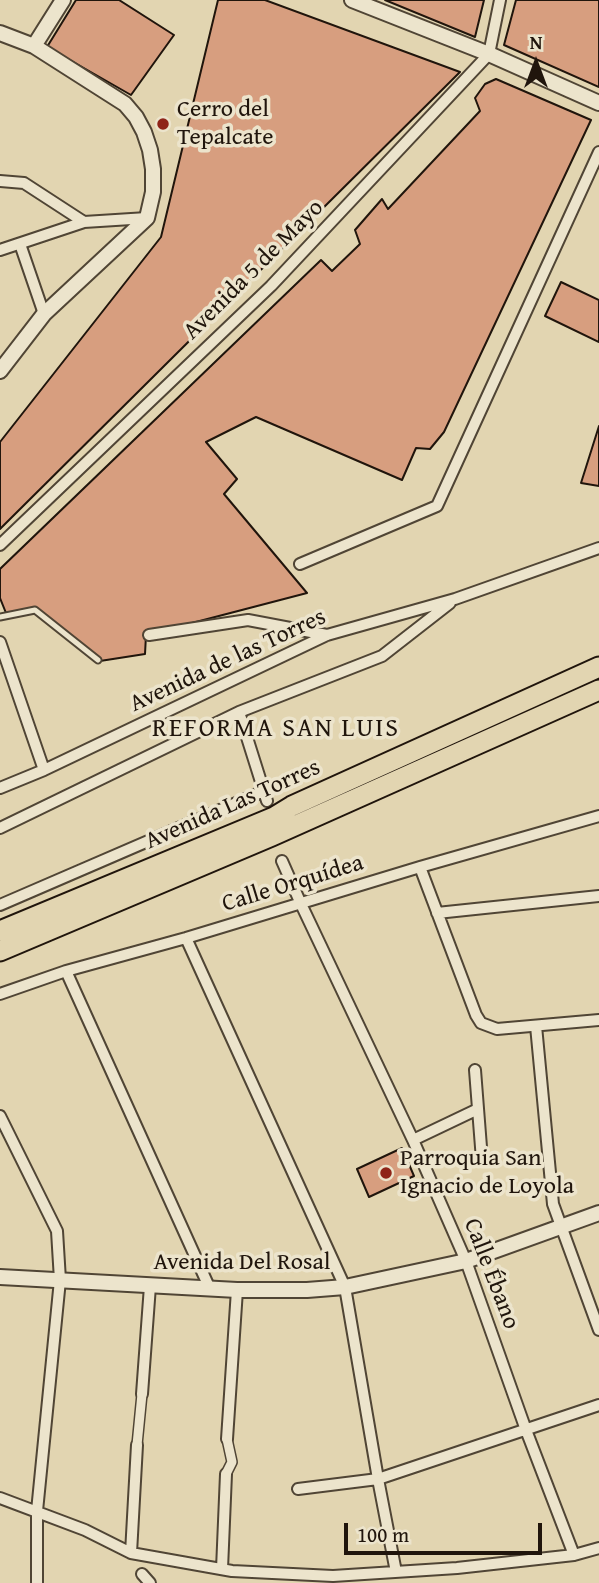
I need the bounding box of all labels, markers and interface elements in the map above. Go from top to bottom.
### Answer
north arrow [501,28,571,98]
text: N [530,28,542,56]
place label: Cerro del Tepalcate [177,96,274,152]
marker: Cerro del Tepalcate [155,116,171,132]
street label: Avenida 5 de Mayo [178,194,330,346]
street label: Avenida de las Torres [125,603,331,719]
district label: REFORMA SAN LUIS [154,713,398,745]
street label: Avenida Las Torres [141,754,325,856]
street label: Calle Orquídea [219,849,367,919]
place label: Parroquia San Ignacio de Loyola [400,1145,574,1201]
marker: Parroquia San Ignacio de Loyola [378,1165,394,1181]
street label: Calle Ébano [457,1215,525,1333]
street label: Avenida Del Rosal [153,1249,331,1277]
scale bar [347,1510,545,1554]
text: 100 m [357,1519,409,1550]

